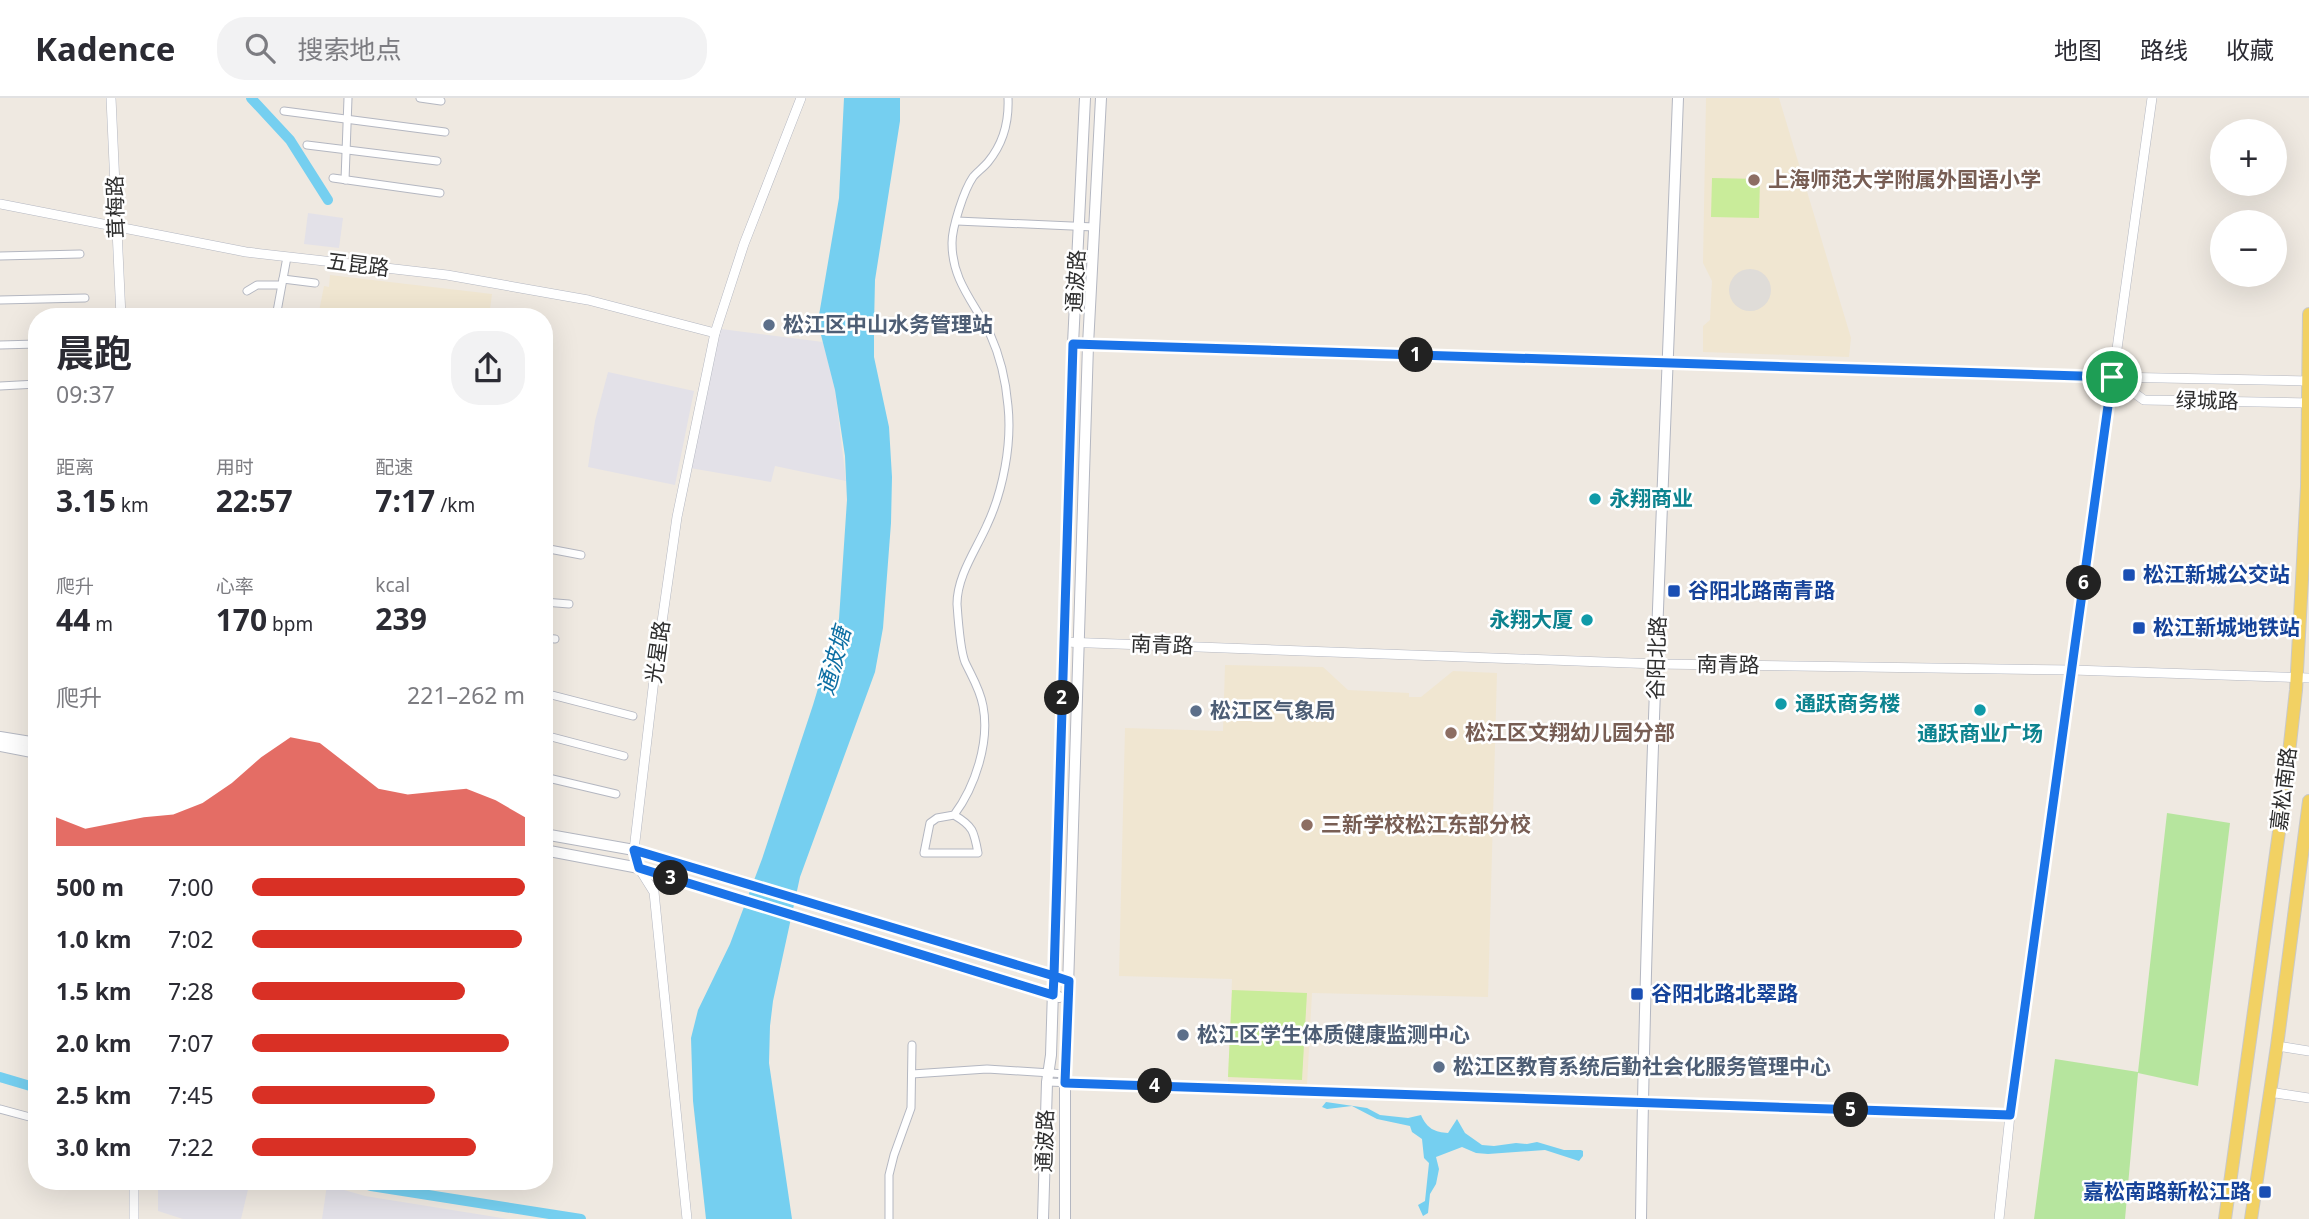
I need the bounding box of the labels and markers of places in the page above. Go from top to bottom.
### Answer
place label: 上海师范大学附属外国语小学 [1768,165,2041,193]
marker: 上海师范大学附属外国语小学 [1746,172,1762,188]
place label: 松江区中山水务管理站 [783,310,993,338]
marker: 松江区中山水务管理站 [761,317,777,333]
pin: 1 [1398,338,1434,372]
pin [2082,347,2142,407]
place label: 永翔商业 [1609,484,1693,512]
marker: 永翔商业 [1587,491,1603,507]
place label: 松江新城公交站 [2143,560,2290,588]
pin: 6 [2066,566,2102,601]
marker: 松江新城公交站 [2121,567,2137,583]
place label: 谷阳北路南青路 [1688,576,1835,604]
marker: 谷阳北路南青路 [1666,583,1682,599]
place label: 永翔大厦 [1489,605,1573,633]
marker: 永翔大厦 [1579,612,1595,628]
place label: 松江新城地铁站 [2153,613,2300,641]
marker: 松江新城地铁站 [2131,620,2147,636]
pin: 2 [1044,680,1080,716]
place label: 通跃商务楼 [1795,689,1900,717]
place label: 松江区气象局 [1210,696,1336,724]
marker: 通跃商务楼 [1773,696,1789,712]
marker: 通跃商业广场 [1972,702,1988,718]
marker: 松江区气象局 [1188,703,1204,719]
place label: 松江区文翔幼儿园分部 [1465,718,1675,746]
place label: 通跃商业广场 [1917,719,2043,747]
marker: 松江区文翔幼儿园分部 [1443,725,1459,741]
place label: 三新学校松江东部分校 [1321,810,1531,838]
marker: 三新学校松江东部分校 [1299,817,1315,833]
pin: 3 [654,860,688,896]
place label: 谷阳北路北翠路 [1651,979,1798,1007]
marker: 谷阳北路北翠路 [1629,986,1645,1002]
place label: 松江区学生体质健康监测中心 [1197,1020,1470,1048]
marker: 松江区学生体质健康监测中心 [1175,1027,1191,1043]
place label: 松江区教育系统后勤社会化服务管理中心 [1453,1052,1831,1080]
marker: 松江区教育系统后勤社会化服务管理中心 [1431,1059,1447,1075]
pin: 4 [1138,1068,1172,1104]
pin: 5 [1834,1093,1868,1128]
place label: 嘉松南路新松江路 [2083,1177,2251,1205]
marker: 嘉松南路新松江路 [2257,1184,2273,1200]

